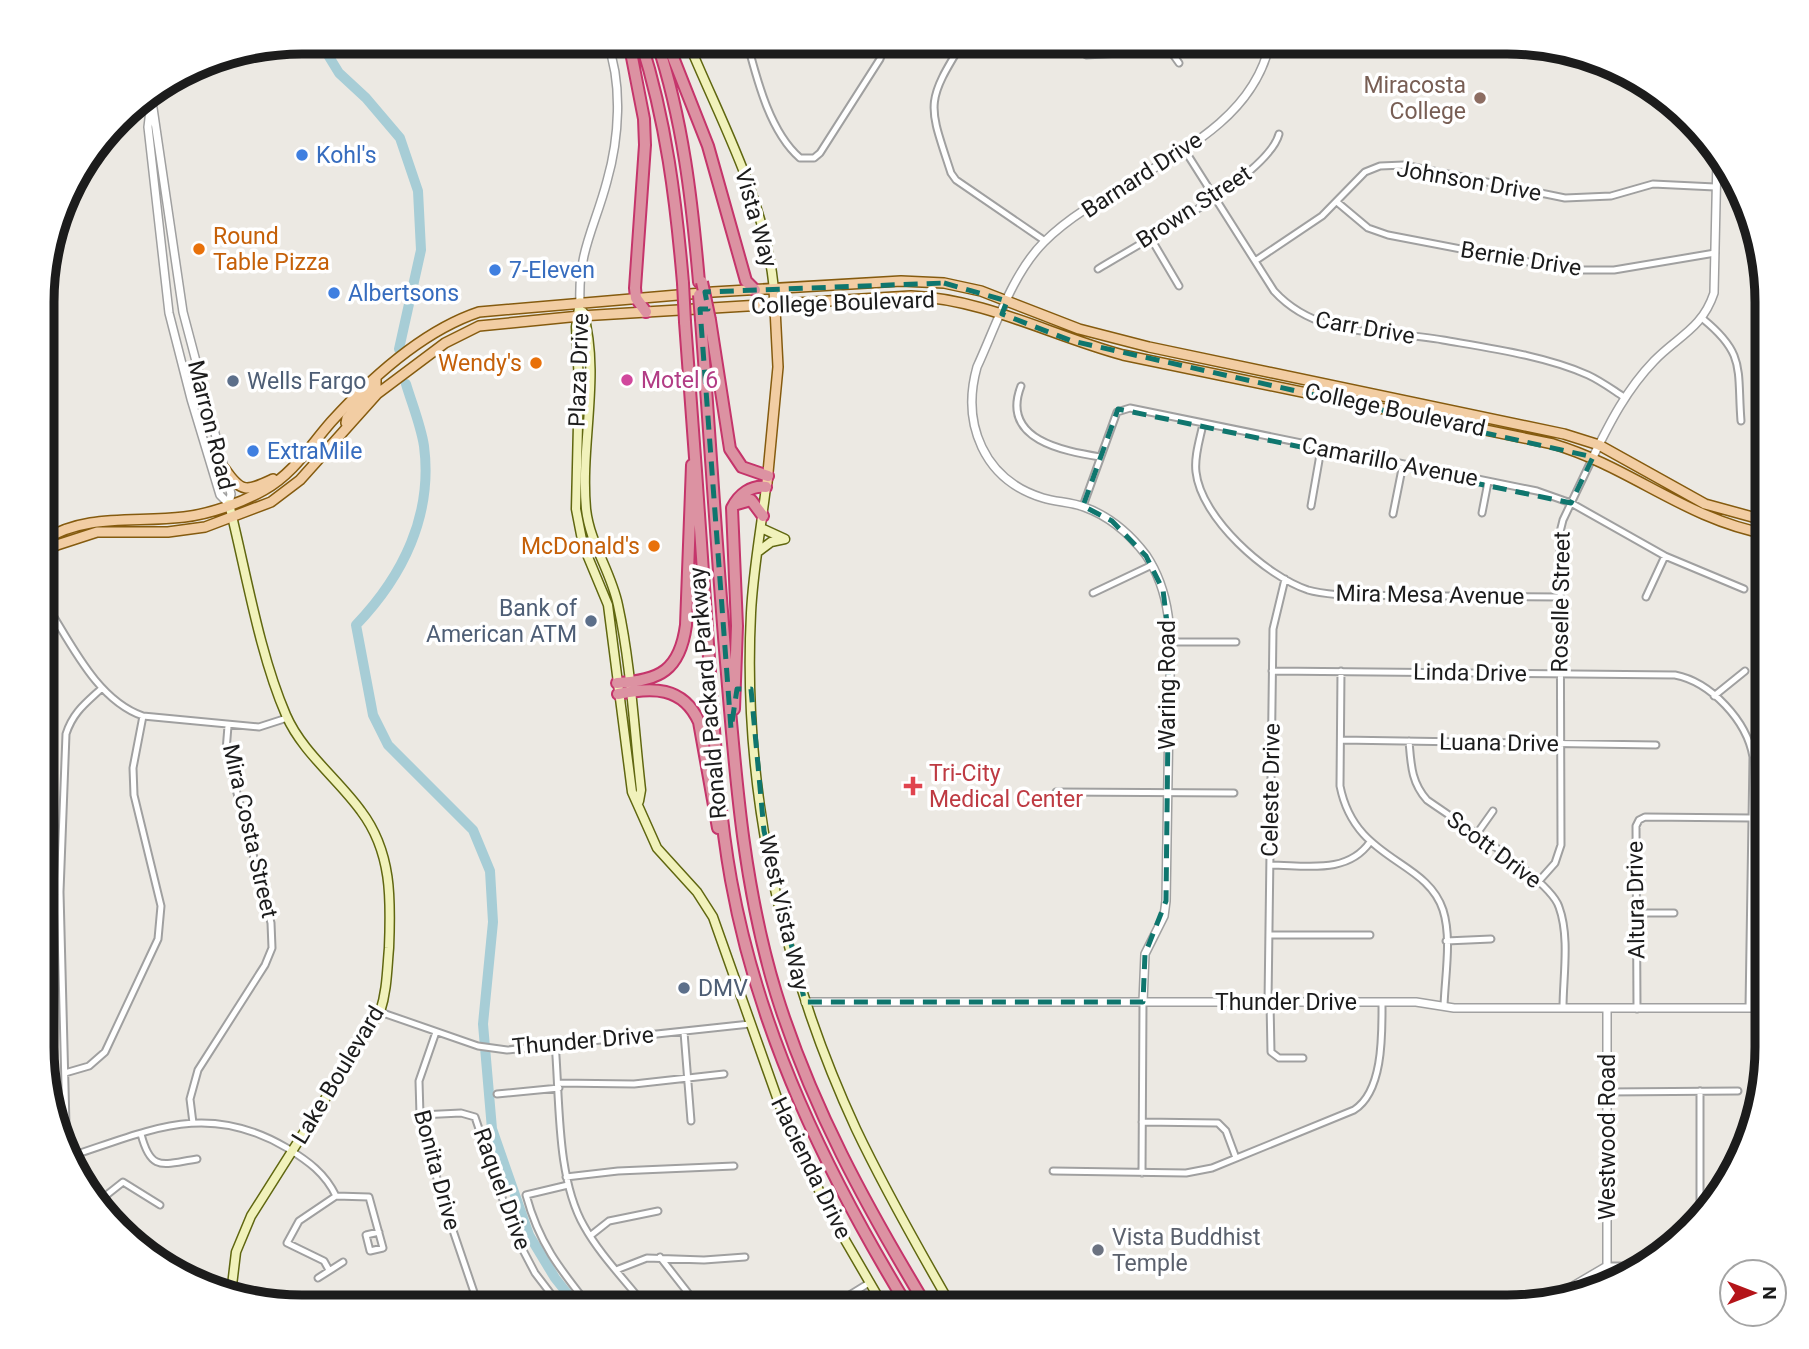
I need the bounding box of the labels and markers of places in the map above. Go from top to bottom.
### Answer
place label: Miracosta College [1363,72,1466,125]
marker: Miracosta College [1472,90,1488,106]
place label: Kohl's [316,142,377,169]
marker: Kohl's [294,147,310,163]
place label: Round Table Pizza [213,223,330,276]
marker: Round Table Pizza [191,241,207,257]
place label: 7-Eleven [509,257,595,284]
marker: 7-Eleven [487,262,503,278]
place label: Albertsons [348,280,459,307]
marker: Albertsons [326,285,342,301]
place label: Wendy's [438,350,522,377]
marker: Wendy's [528,355,544,371]
place label: Motel 6 [641,367,718,394]
place label: Wells Fargo [247,368,366,395]
marker: Motel 6 [619,372,635,388]
marker: Wells Fargo [225,373,241,389]
place label: ExtraMile [267,438,362,465]
marker: ExtraMile [245,443,261,459]
place label: McDonald's [521,533,640,560]
marker: McDonald's [646,538,662,554]
place label: Bank of American ATM [426,595,578,648]
marker: Bank of American ATM [583,613,599,629]
place label: Tri-City Medical Center [929,760,1083,813]
marker: Tri-City Medical Center [903,776,923,796]
place label: DMV [698,975,748,1002]
marker: DMV [676,980,692,996]
place label: Vista Buddhist Temple [1112,1224,1260,1277]
marker: Vista Buddhist Temple [1090,1242,1106,1258]

